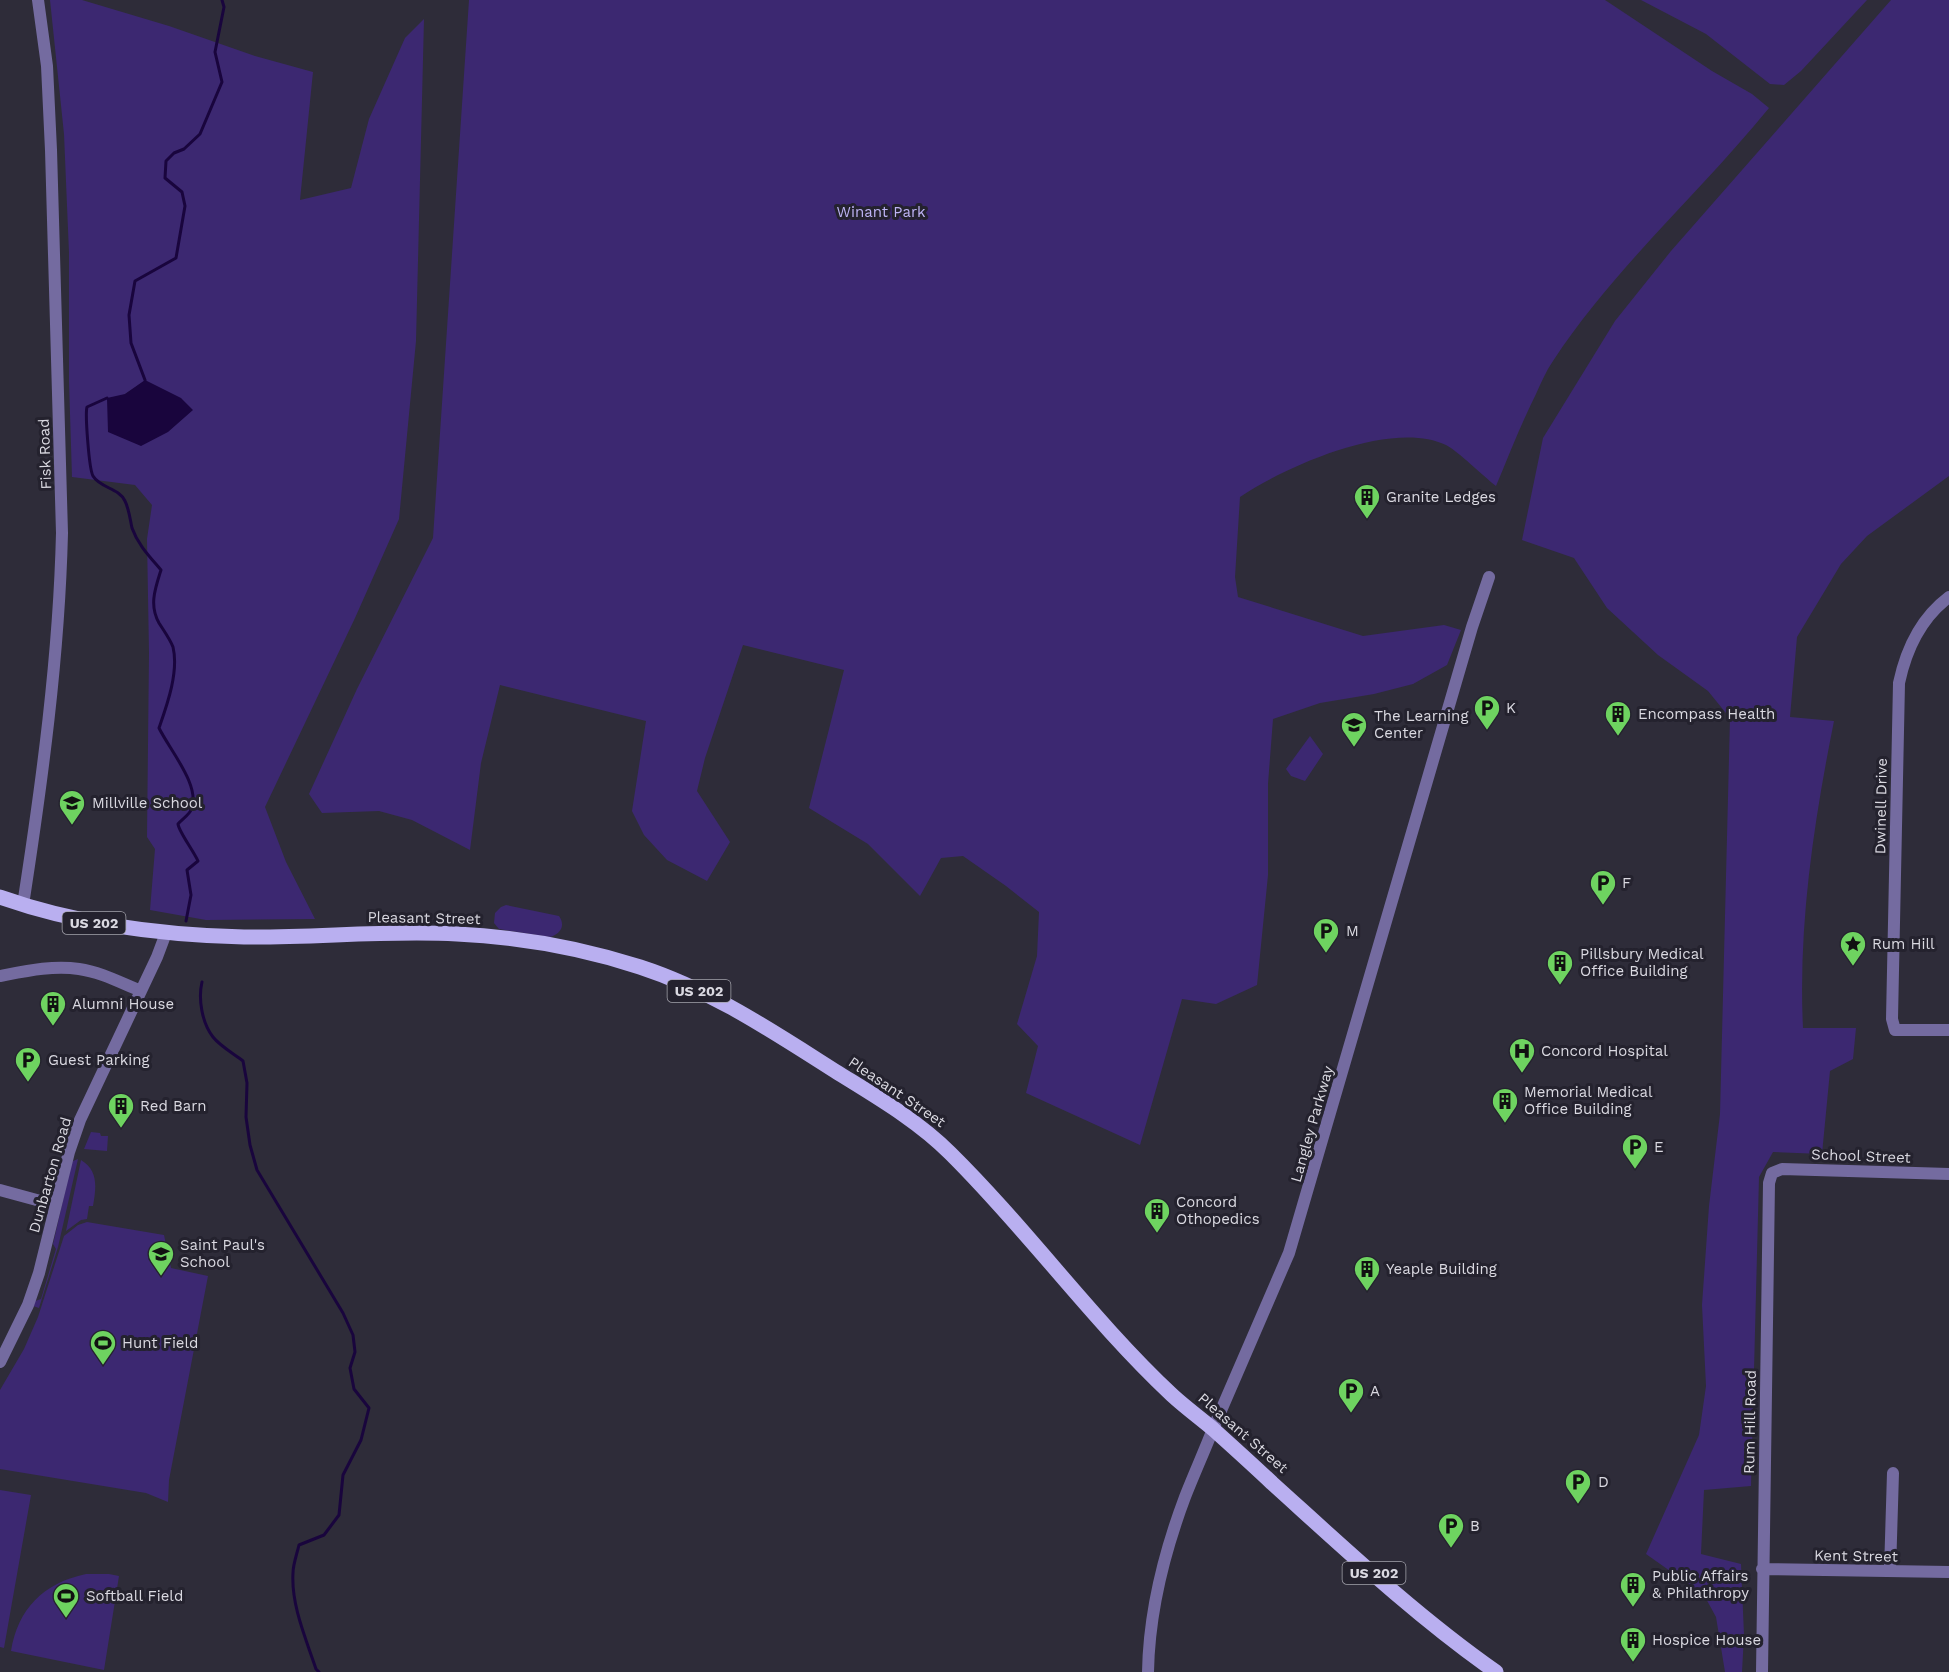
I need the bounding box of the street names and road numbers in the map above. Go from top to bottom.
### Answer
street label: Fisk Road [35,418,55,490]
street label: Dwinell Drive [1871,758,1891,854]
street label: Pleasant Street [367,908,481,928]
road number: US 202 [62,912,125,934]
road number: US 202 [668,980,730,1002]
street label: Pleasant Street [845,1053,949,1131]
street label: Langley Parkway [1287,1063,1337,1184]
street label: Dunbarton Road [25,1115,75,1235]
street label: School Street [1811,1145,1912,1167]
street label: Rum Hill Road [1740,1370,1760,1474]
street label: Pleasant Street [1194,1389,1292,1477]
street label: Kent Street [1814,1546,1899,1566]
road number: US 202 [1342,1562,1406,1584]

